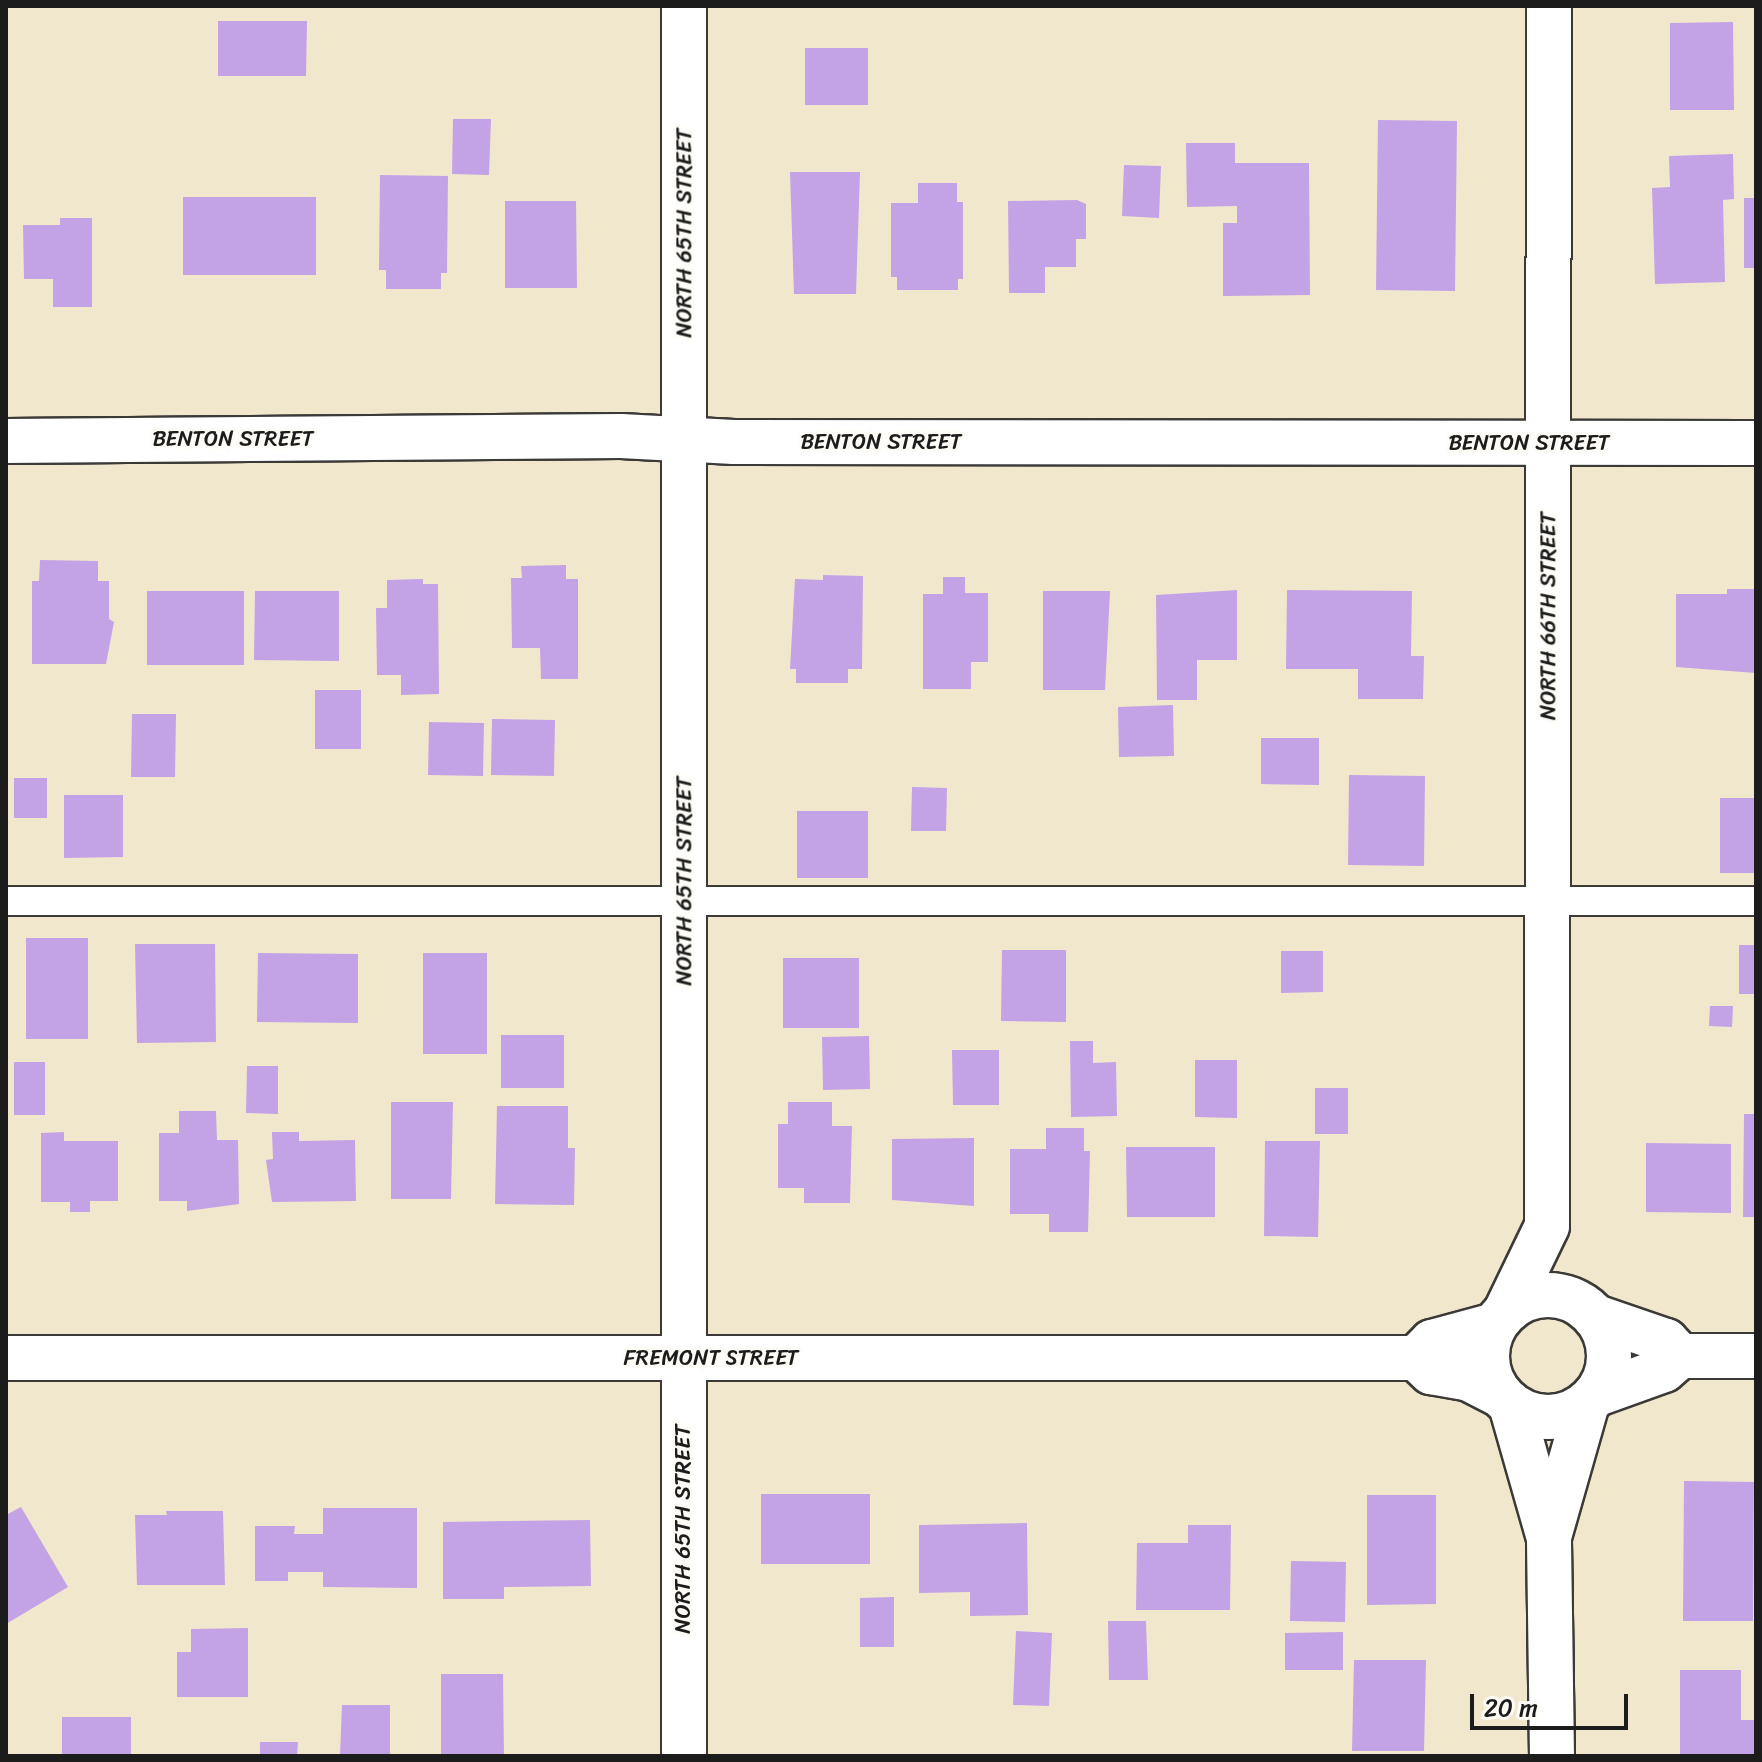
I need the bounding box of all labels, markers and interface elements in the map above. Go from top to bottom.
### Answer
street label: NORTH 65TH STREET [671,128,697,338]
street label: BENTON STREET [152,426,314,452]
street label: BENTON STREET [800,429,962,455]
street label: BENTON STREET [1448,430,1610,456]
street label: NORTH 66TH STREET [1535,512,1561,720]
street label: NORTH 65TH STREET [671,776,697,986]
street label: FREMONT STREET [622,1345,800,1371]
street label: NORTH 65TH STREET [670,1424,696,1634]
scale bar [1474,1678,1632,1728]
text: 20 m [1484,1687,1538,1729]

